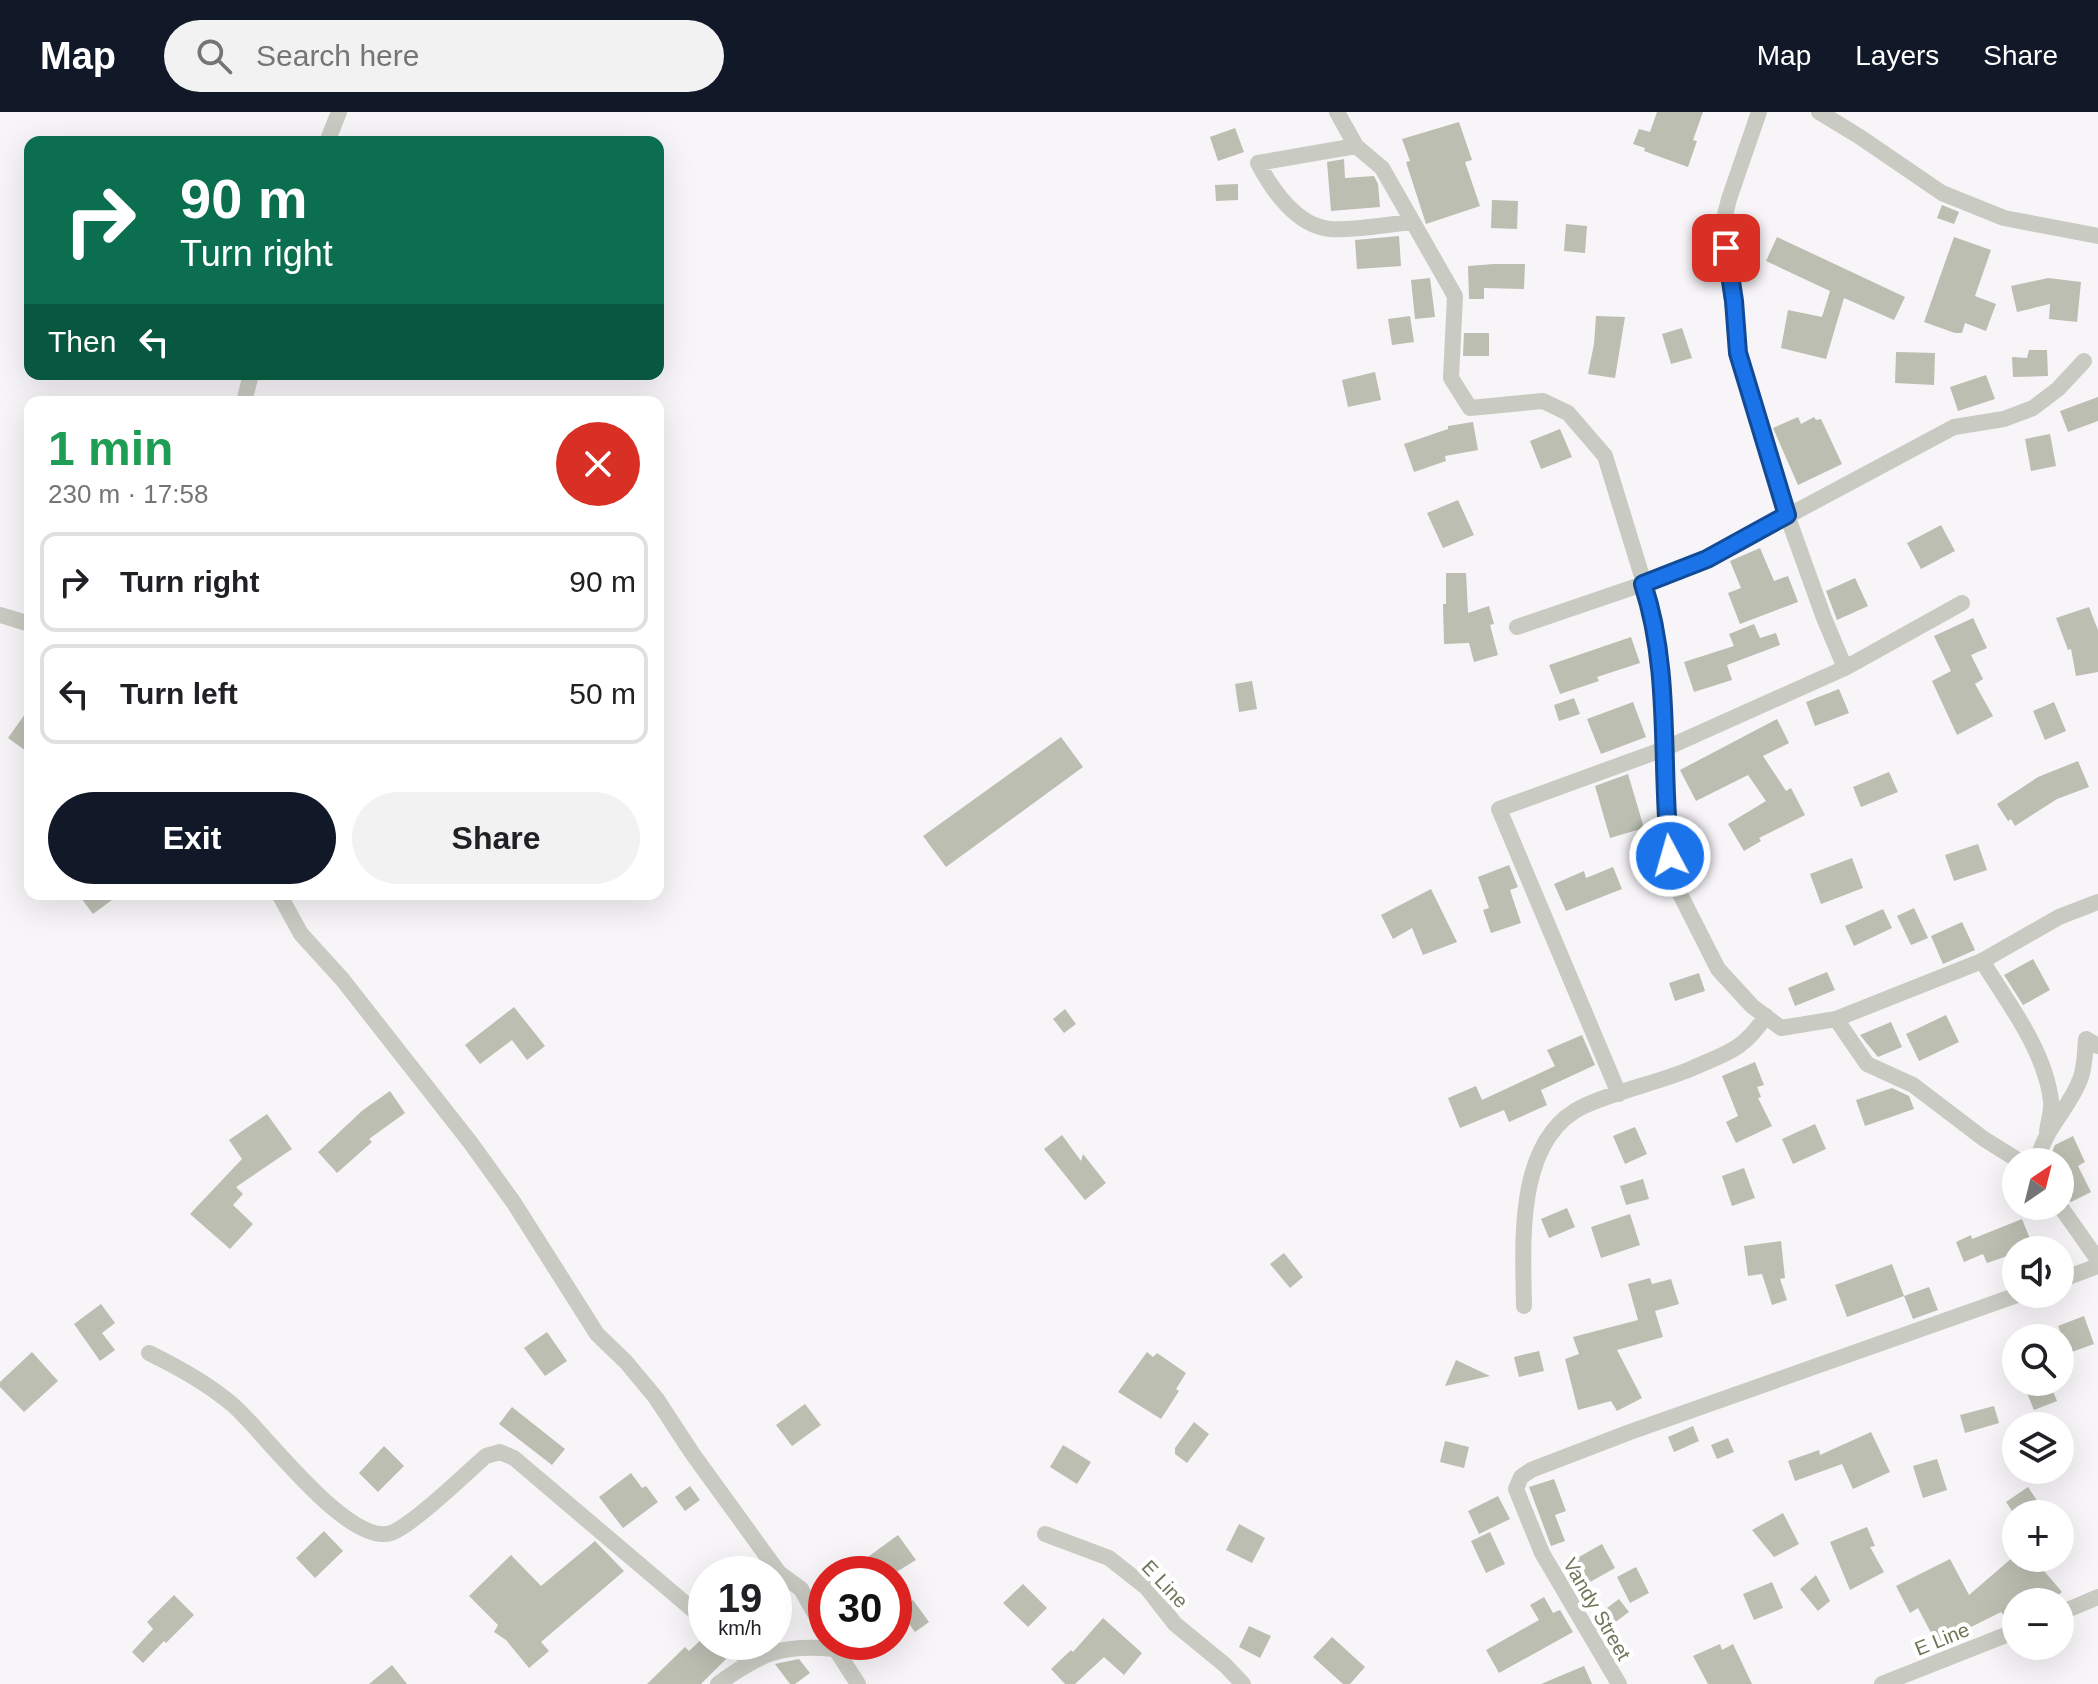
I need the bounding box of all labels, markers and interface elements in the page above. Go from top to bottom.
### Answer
search box [164,20,724,92]
icon: search [192,34,236,78]
text: Map [40,35,116,77]
text: Search here [256,39,419,72]
text: Map [1757,40,1811,71]
text: Layers [1855,40,1939,71]
text: Share [1983,40,2058,71]
text: 90 m [180,167,308,230]
icon: right [48,168,152,272]
pin [1692,214,1760,282]
icon: arrive [1704,226,1748,270]
text: Turn right [180,233,333,274]
icon: left [132,320,176,364]
text: Then [48,325,116,358]
text: 1 min [48,422,173,475]
button: close [556,422,640,506]
text: 230 m · 17:58 [48,479,208,509]
icon: right [52,560,96,604]
text: Turn right [120,565,259,598]
text: 90 m [569,565,636,598]
icon: left [52,672,96,716]
text: Turn left [120,677,238,710]
text: 50 m [569,677,636,710]
button: Exit [48,792,336,884]
button: Share [352,792,640,884]
position arrow [1628,814,1712,898]
north arrow [2002,1148,2074,1220]
map controls [2002,1148,2074,1660]
button: sound [2002,1236,2074,1308]
button: search [2002,1324,2074,1396]
button: layers [2002,1412,2074,1484]
button: + [2002,1500,2074,1572]
street label: Vandy Street [1559,1554,1635,1664]
speed limit sign: 30 [808,1556,912,1660]
street label: E Line [1138,1556,1192,1612]
text: 19 [718,1576,762,1620]
button: − [2002,1588,2074,1660]
text: km/h [718,1617,762,1639]
street label: E Line [1912,1618,1972,1660]

